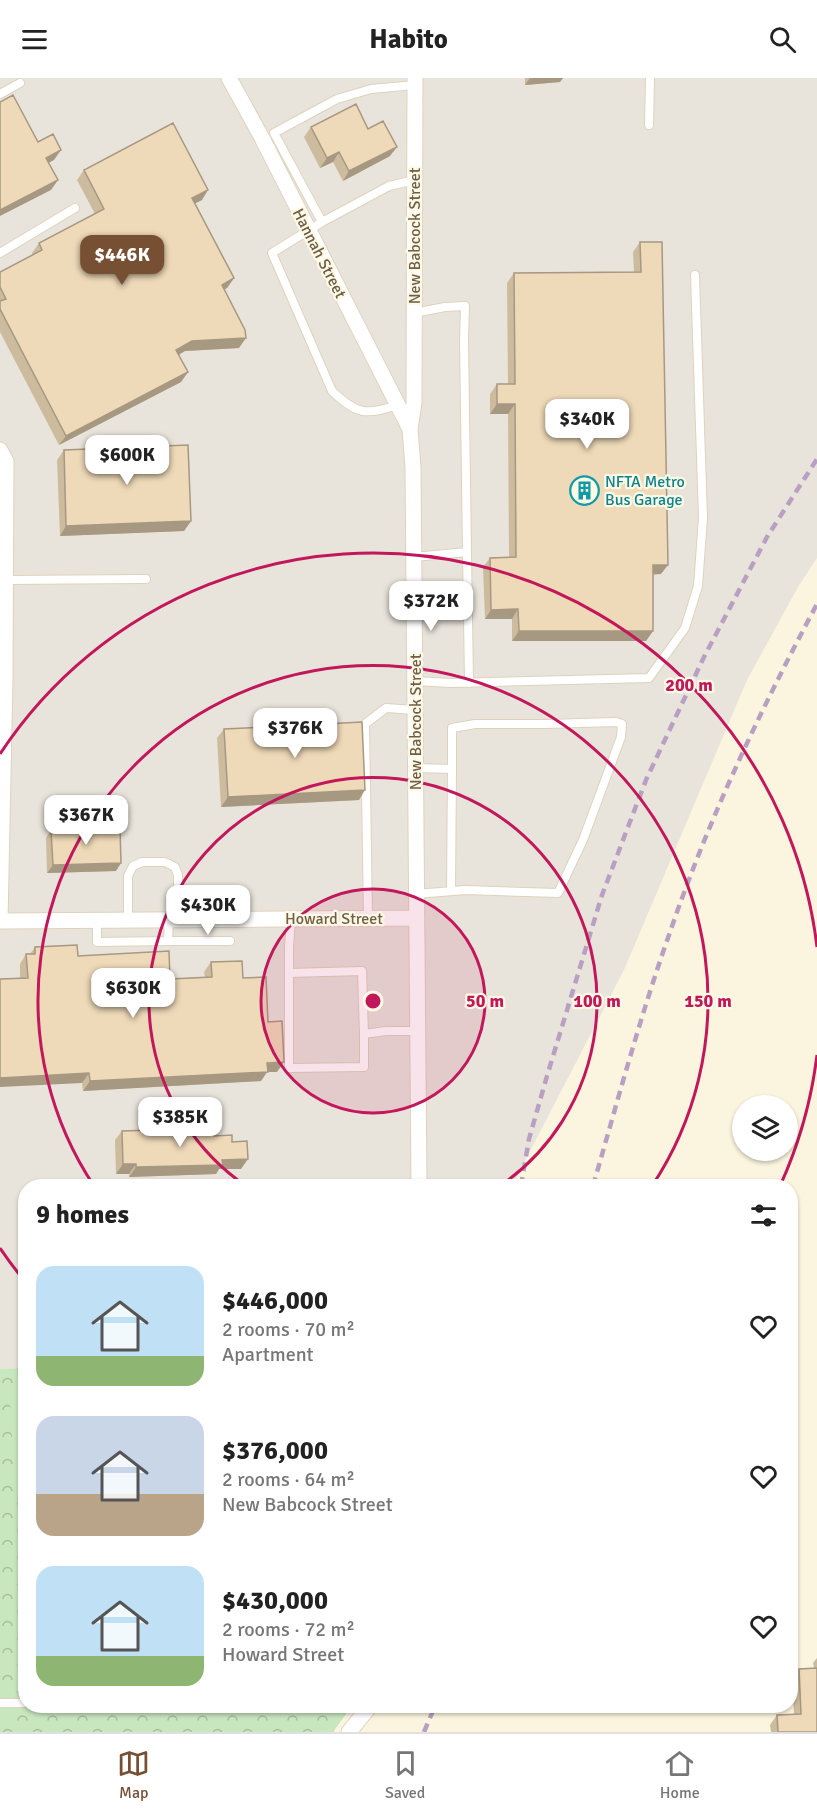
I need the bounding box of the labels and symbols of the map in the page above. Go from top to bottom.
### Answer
street label: New Babcock Street [405,167,425,304]
street label: Hannah Street [288,205,351,302]
pin: $446K [80,235,164,286]
pin: $340K [545,399,629,450]
pin: $600K [85,435,169,486]
place label: NFTA Metro Bus Garage [605,472,685,510]
building icon: NFTA Metro Bus Garage [568,474,600,506]
pin: $372K [389,581,473,632]
street label: New Babcock Street [406,653,426,790]
text: 200 m [665,674,713,696]
pin: $376K [253,708,337,759]
pin: $367K [44,795,128,846]
pin: $430K [166,885,250,936]
street label: Howard Street [285,909,383,929]
pin: $630K [91,968,175,1019]
text: 50 m [466,990,504,1012]
text: 100 m [573,990,621,1012]
text: 150 m [684,990,732,1012]
centre of rings [363,991,383,1011]
pin: $385K [138,1097,222,1148]

